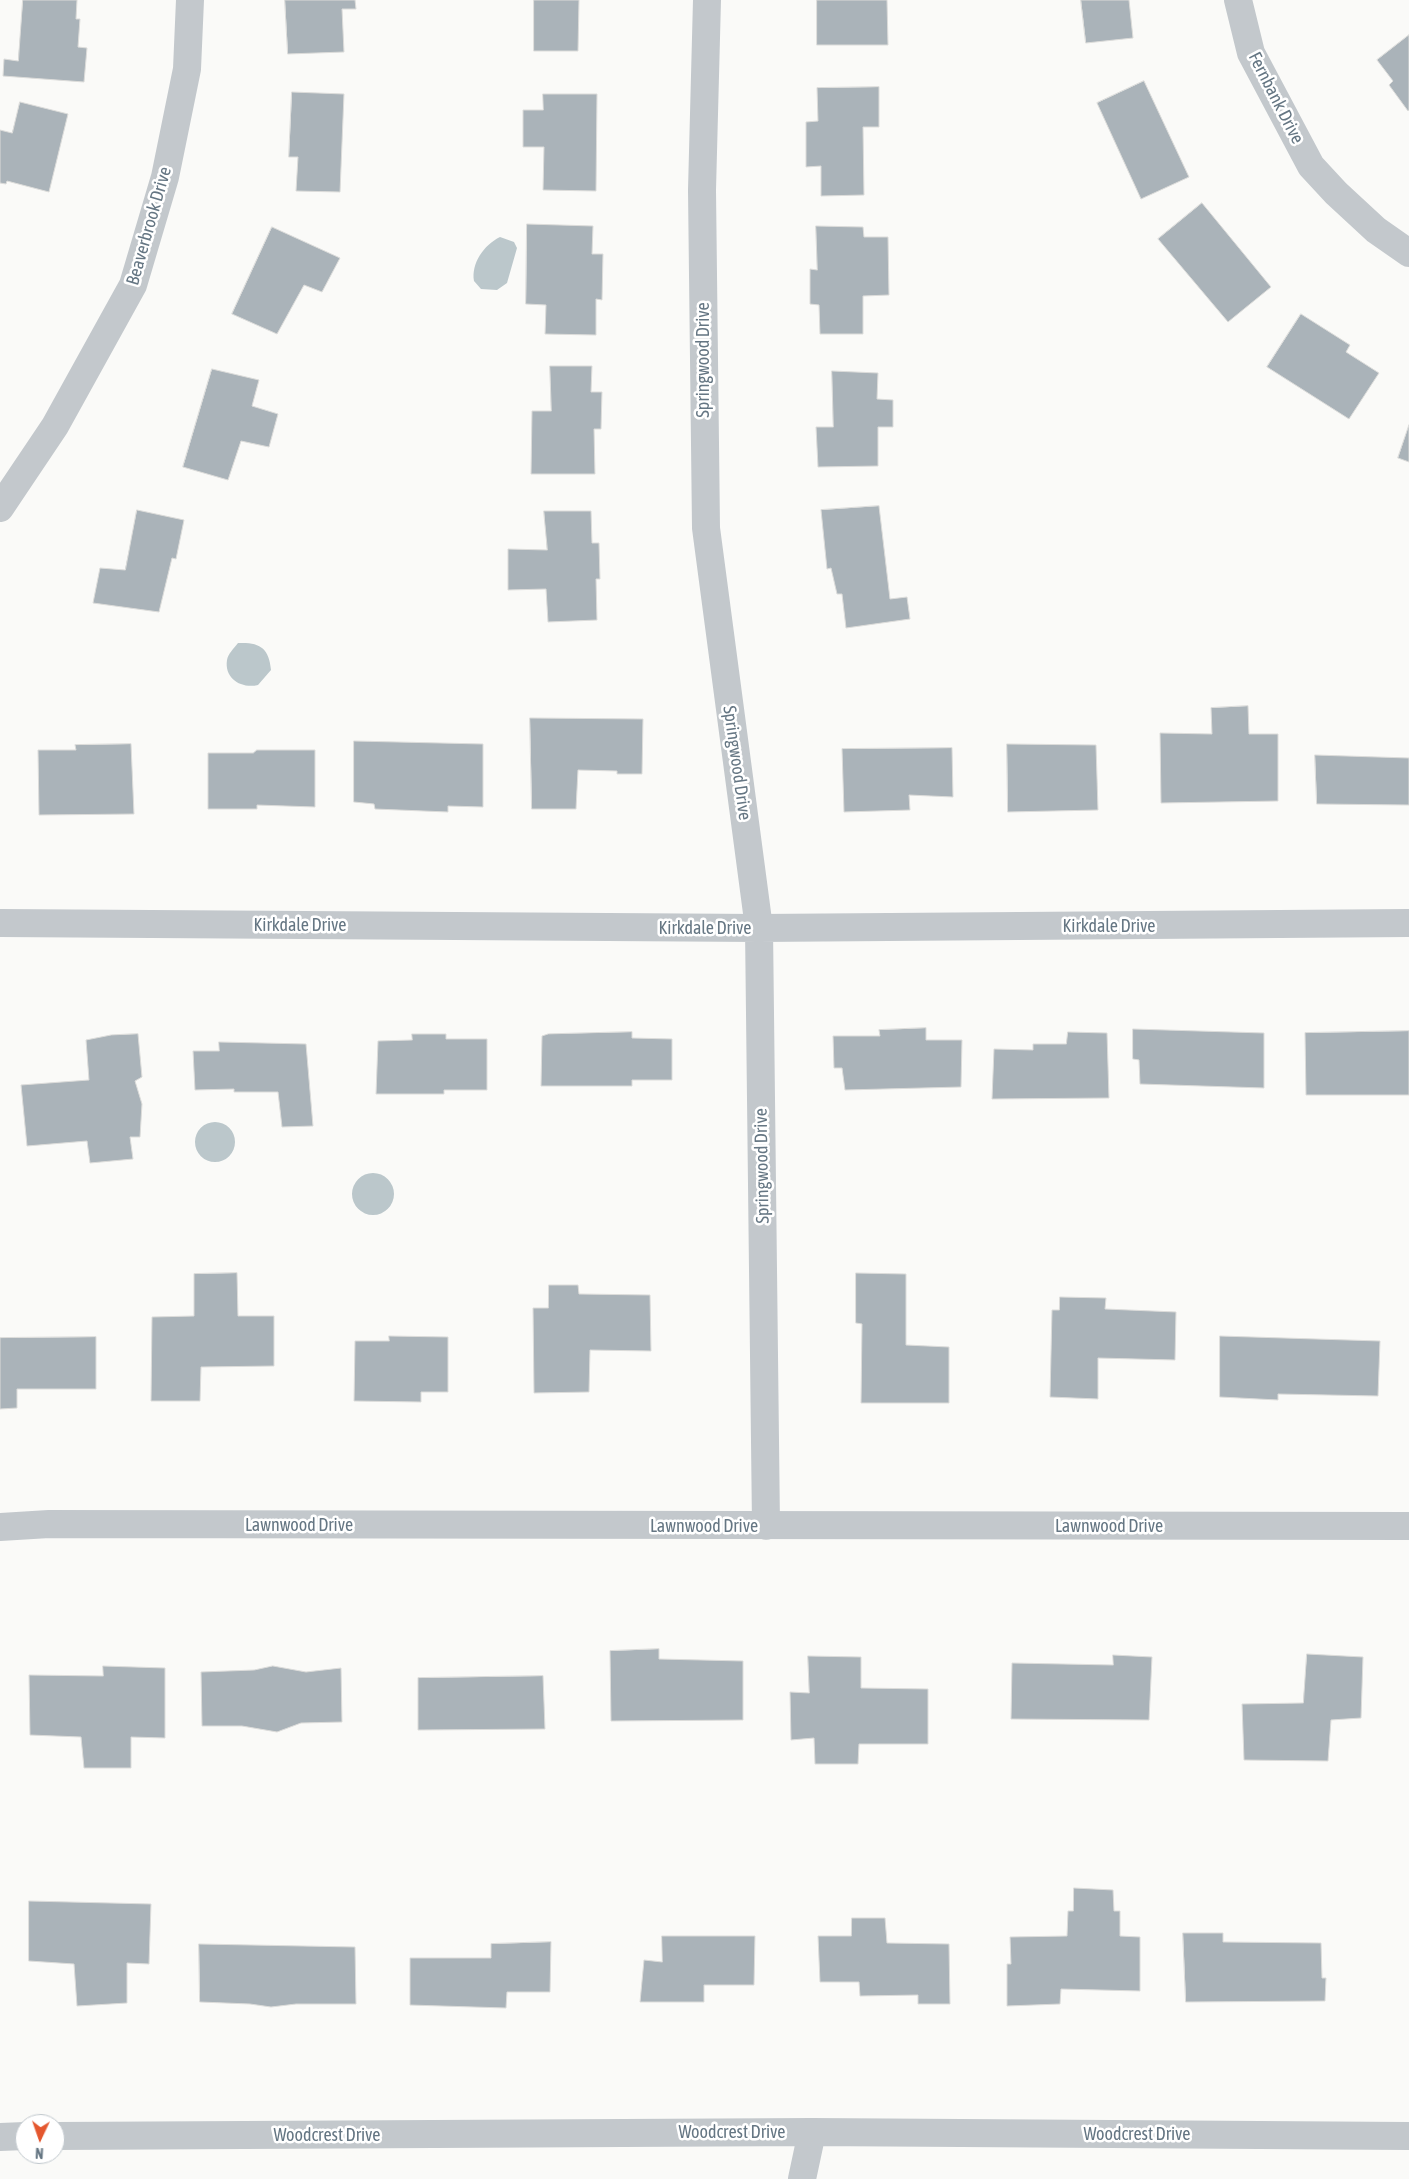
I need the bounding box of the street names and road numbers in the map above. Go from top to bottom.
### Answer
street label: Fernbank Drive [1244,49,1308,147]
street label: Beaverbrook Drive [122,164,176,288]
street label: Springwood Drive [692,302,714,418]
street label: Springwood Drive [718,704,756,822]
street label: Kirkdale Drive [254,914,346,936]
street label: Kirkdale Drive [1063,915,1155,937]
street label: Kirkdale Drive [659,917,751,939]
street label: Springwood Drive [750,1108,774,1224]
street label: Lawnwood Drive [245,1514,353,1536]
street label: Lawnwood Drive [650,1515,758,1537]
street label: Lawnwood Drive [1055,1515,1163,1537]
street label: Woodcrest Drive [678,2121,786,2143]
street label: Woodcrest Drive [1083,2123,1191,2145]
street label: Woodcrest Drive [273,2124,381,2146]

